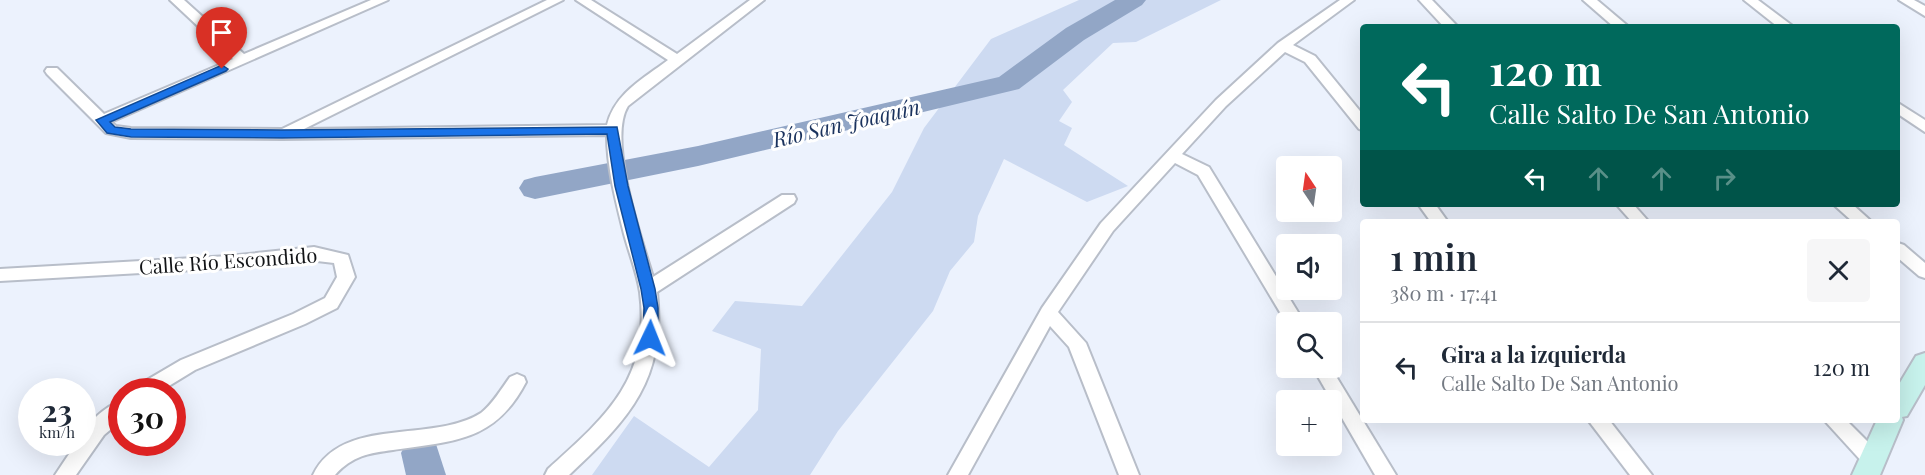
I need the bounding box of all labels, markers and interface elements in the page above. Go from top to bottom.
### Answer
pin [196,7,247,69]
icon: arrive [205,16,238,49]
text: 120 m [1489,41,1602,97]
icon: left [1390,48,1468,126]
water label: Río San Joaquín [769,91,923,153]
text: Calle Salto De San Antonio [1489,95,1810,131]
north arrow [1276,156,1342,222]
map controls [1276,156,1342,456]
icon: left [1519,162,1552,195]
icon: ahead [1582,162,1615,195]
icon: ahead [1645,162,1678,195]
icon: right [1708,162,1741,195]
text: 1 min [1390,232,1478,280]
button: sound [1276,234,1342,300]
button: close [1807,239,1870,302]
street label: Calle Río Escondido [138,240,318,280]
text: 380 m · 17:41 [1390,279,1498,306]
position arrow [618,306,682,370]
button: search [1276,312,1342,378]
text: Gira a la izquierda [1441,339,1626,369]
icon: left [1390,351,1423,384]
text: 120 m [1813,352,1870,382]
text: Calle Salto De San Antonio [1441,369,1678,396]
speed limit sign: 30 [108,378,186,456]
text: 23 [42,390,72,430]
button: + [1276,390,1342,456]
text: km/h [39,422,75,442]

